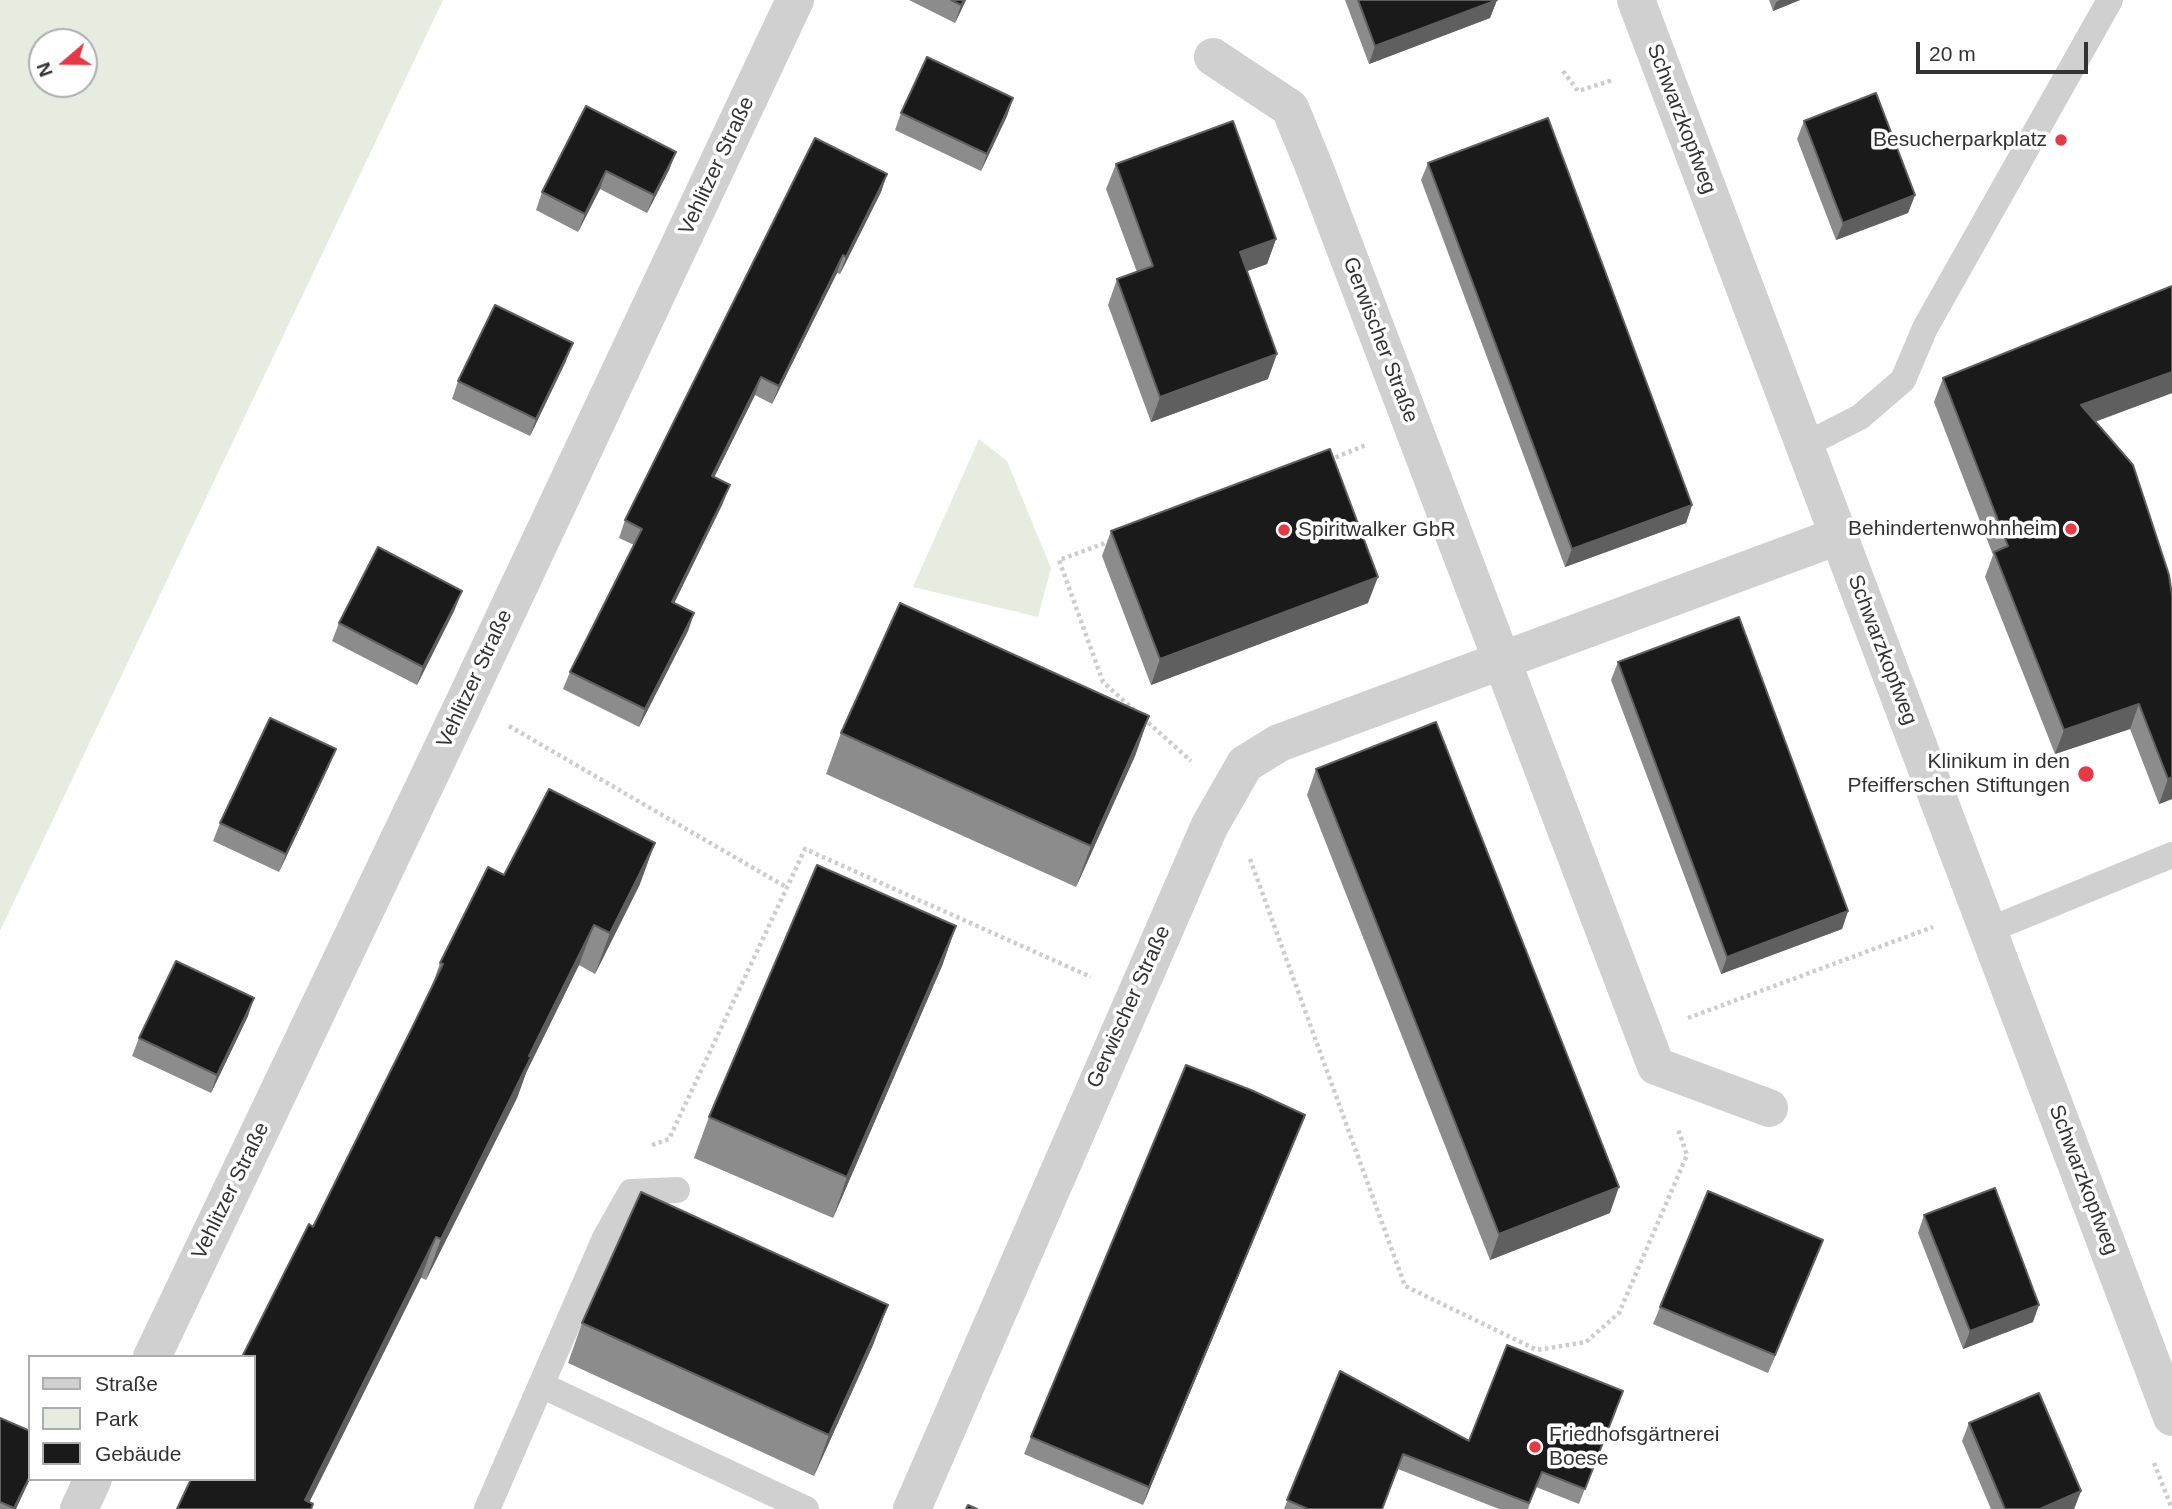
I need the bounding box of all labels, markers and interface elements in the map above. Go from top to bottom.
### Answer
north arrow [28,28,98,98]
scale bar [1920,28,2092,72]
street label: Schwarzkopfweg [1641,40,1721,198]
text: 20 m [1929,42,1976,65]
text: N [32,60,57,80]
street label: Vehlitzer Straße [674,93,760,239]
place label: Besucherparkplatz [1873,127,2047,153]
marker: Besucherparkplatz [2053,132,2069,148]
street label: Gerwischer Straße [1337,254,1423,426]
place label: Behindertenwohnheim [1848,516,2057,542]
place label: Spiritwalker GbR [1298,517,1456,543]
marker: Behindertenwohnheim [2063,521,2079,537]
marker: Spiritwalker GbR [1276,522,1292,538]
street label: Schwarzkopfweg [1842,571,1922,729]
street label: Vehlitzer Straße [432,606,518,752]
place label: Klinikum in den Pfeifferschen Stiftungen [1847,749,2070,799]
marker: Klinikum in den Pfeifferschen Stiftungen [2076,764,2096,784]
street label: Gerwischer Straße [1082,922,1176,1092]
street label: Schwarzkopfweg [2043,1101,2123,1259]
street label: Vehlitzer Straße [187,1118,275,1264]
legend [28,1355,256,1481]
text: Straße [95,1372,158,1395]
text: Park [95,1407,138,1430]
place label: Friedhofsgärtnerei Boese [1549,1422,1719,1472]
marker: Friedhofsgärtnerei Boese [1527,1439,1543,1455]
text: Gebäude [95,1442,181,1465]

